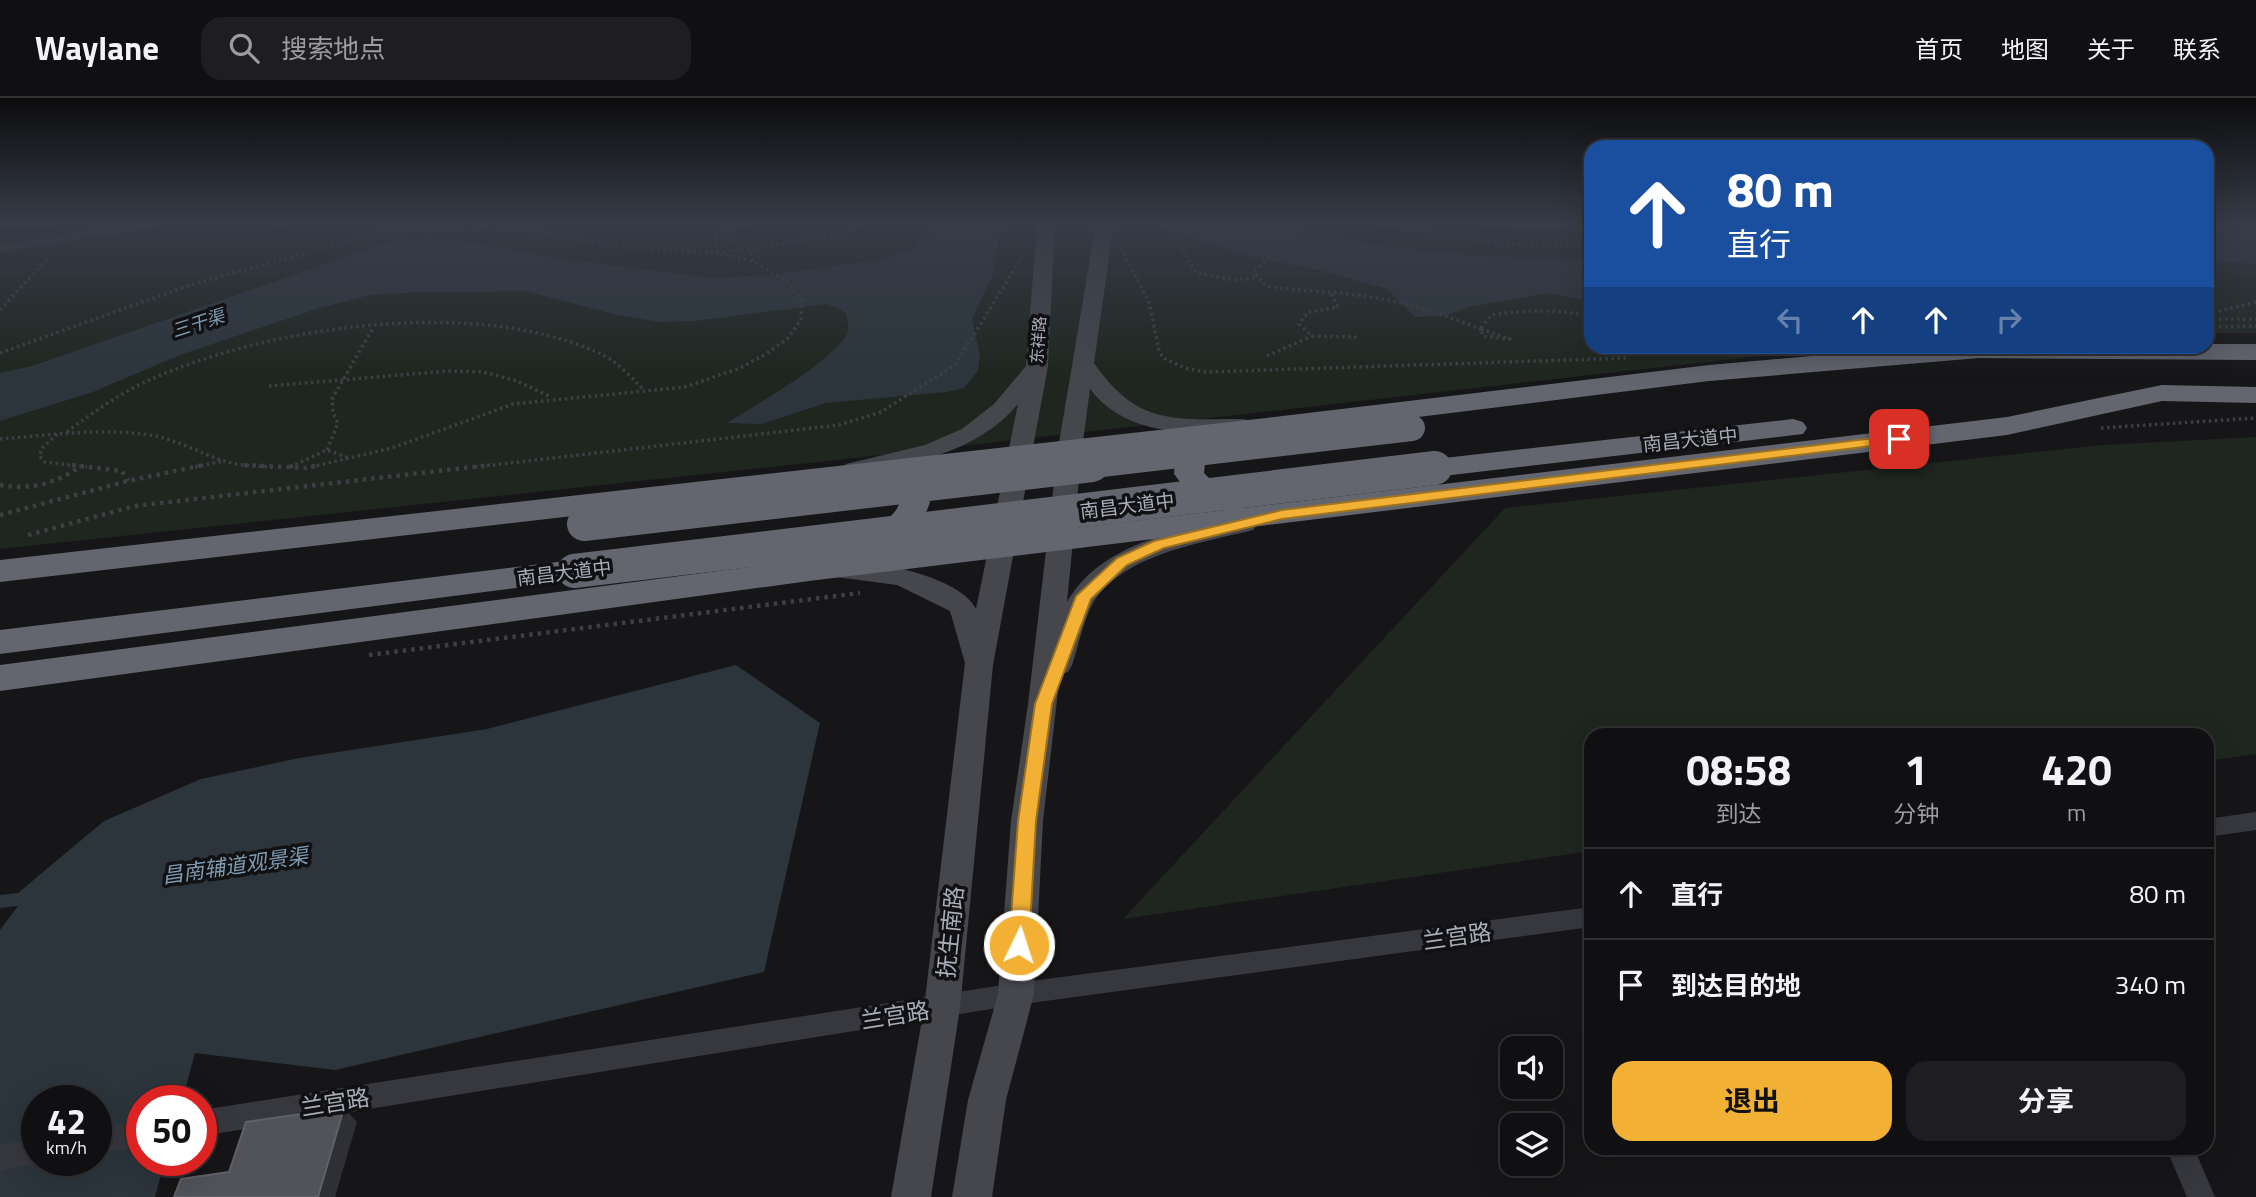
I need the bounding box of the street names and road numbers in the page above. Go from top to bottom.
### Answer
street label: 东祥路 [1024,315,1052,365]
street label: 南昌大道中 [1641,420,1739,458]
street label: 南昌大道中 [1078,485,1176,525]
street label: 南昌大道中 [515,552,613,592]
street label: 抚生南路 [928,884,972,980]
street label: 兰宫路 [1420,914,1494,958]
street label: 兰宫路 [858,992,932,1038]
street label: 兰宫路 [298,1079,372,1125]

